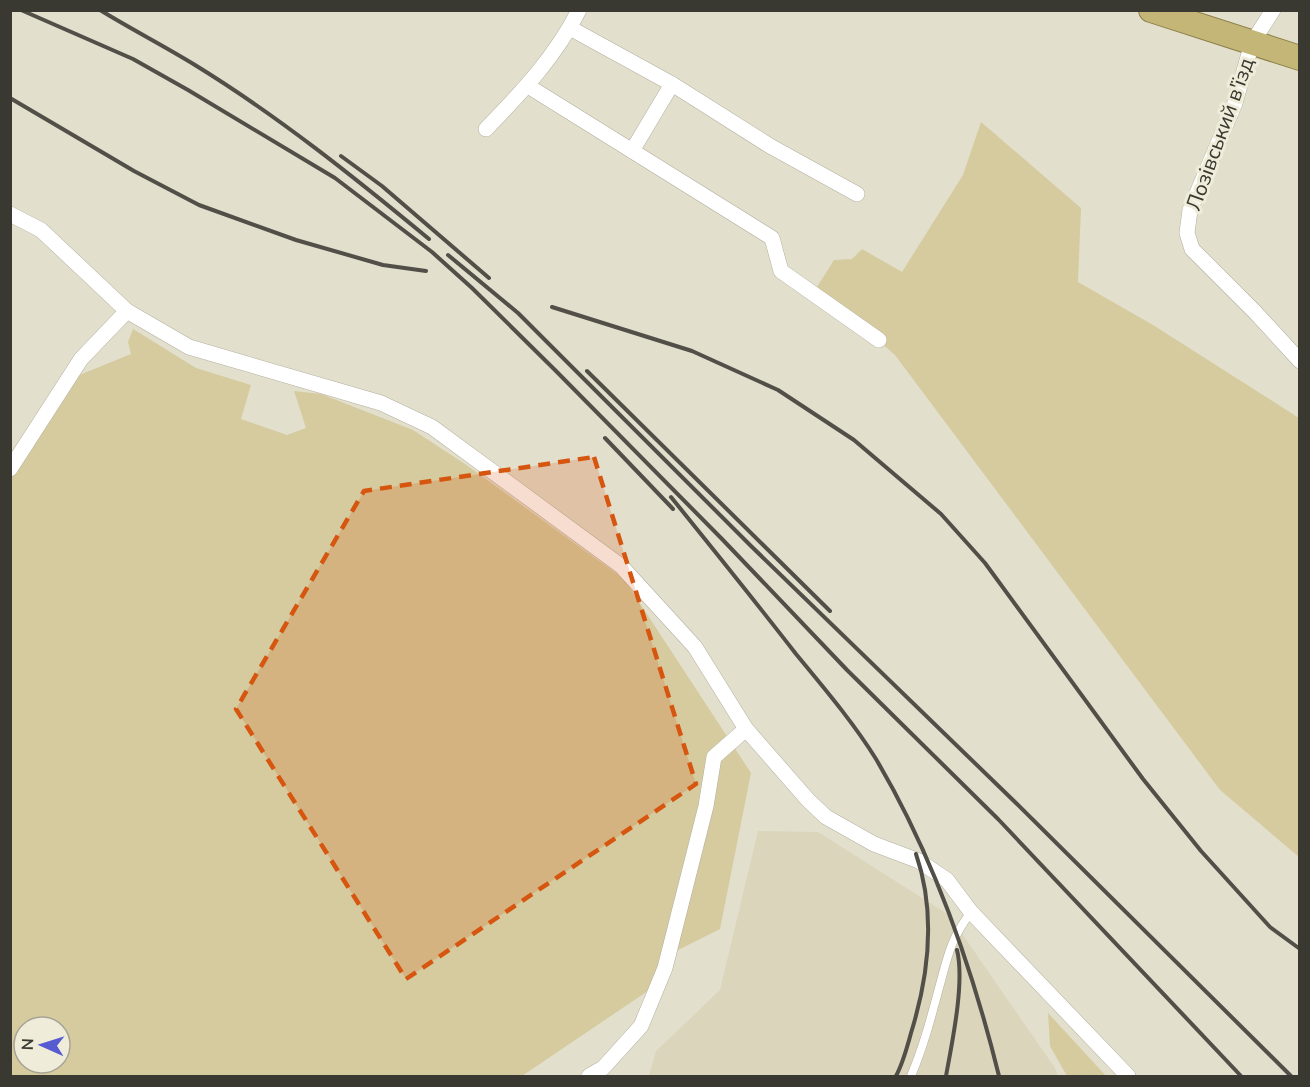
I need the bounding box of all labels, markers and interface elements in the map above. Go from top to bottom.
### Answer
street label: Лозівський в'їзд [1179,54,1261,214]
north arrow [12,1015,72,1075]
text: N [17,1038,39,1051]

